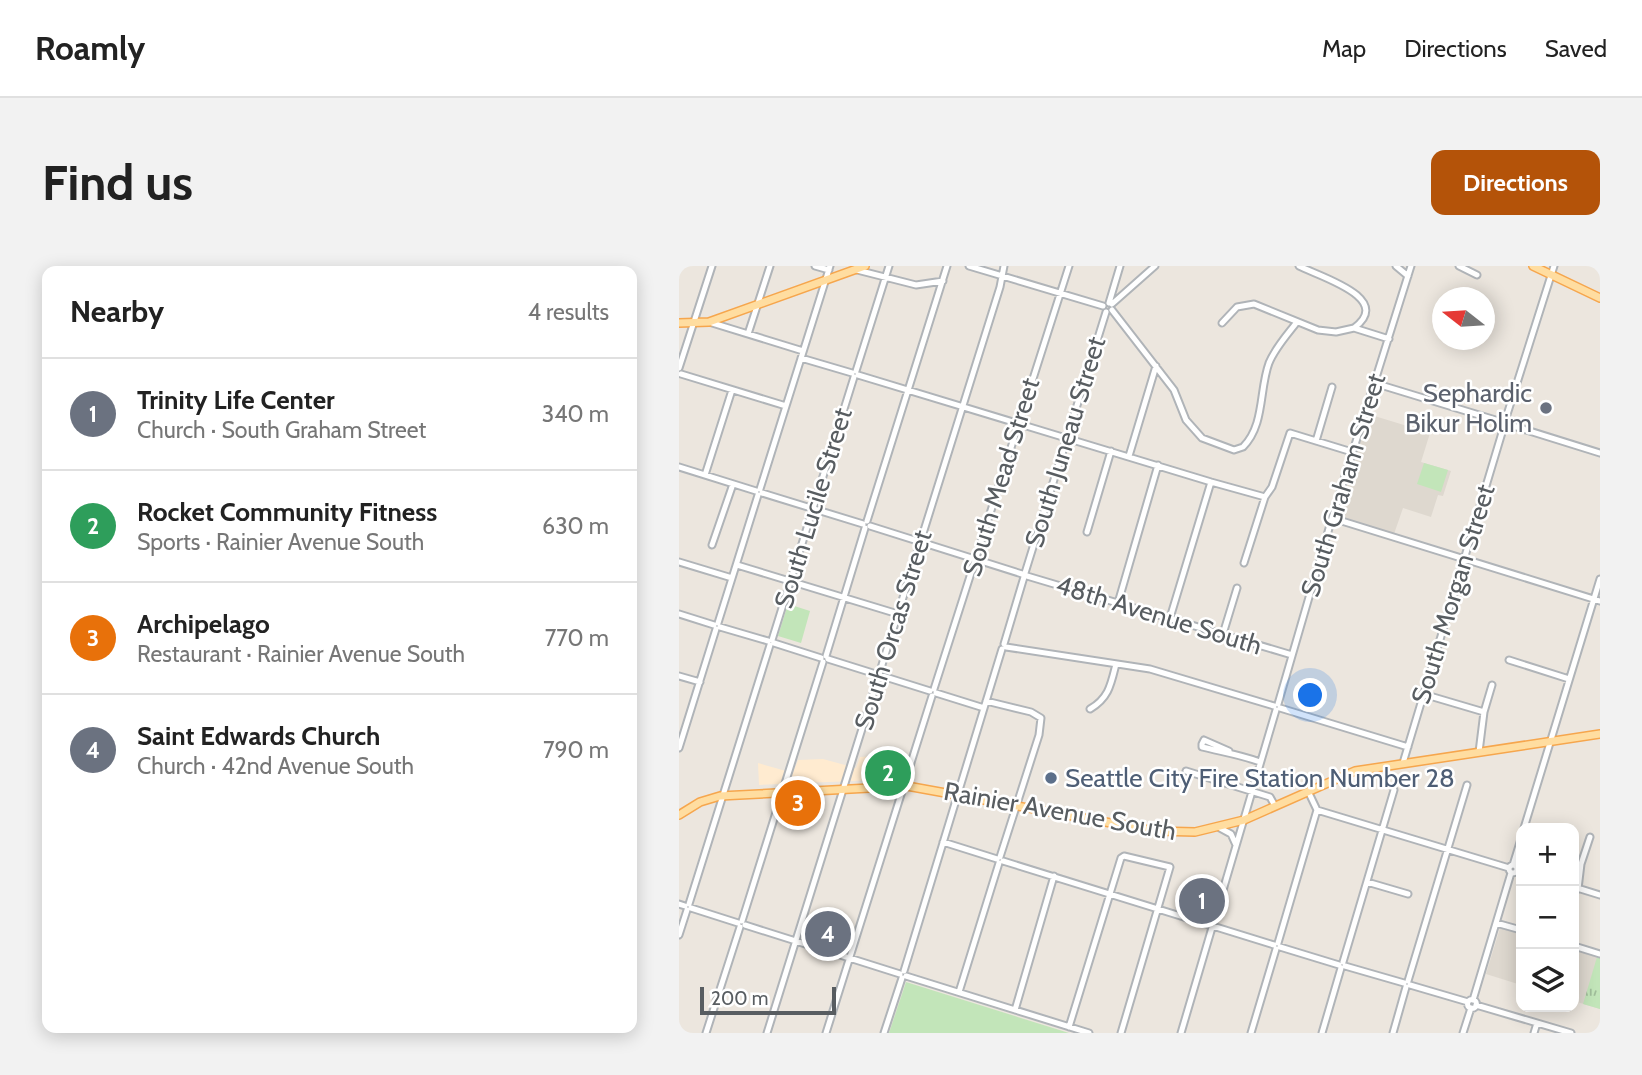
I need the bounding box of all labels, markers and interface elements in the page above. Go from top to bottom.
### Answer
text: Roamly [35,28,145,68]
text: Map [1322,34,1366,63]
text: Directions [1404,34,1507,63]
text: Saved [1545,34,1607,63]
button: Directions [1431,150,1600,215]
text: Find us [42,153,193,212]
north arrow [1432,287,1495,350]
text: Nearby [70,293,164,330]
text: 4 results [528,298,609,326]
street label: South Juneau Street [1018,333,1112,551]
street label: South Graham Street [1294,369,1392,600]
street label: South Mead Street [956,374,1046,580]
place label: Sephardic Bikur Holim [1405,377,1532,439]
text: Trinity Life Center [137,384,335,416]
text: 1 [89,400,97,428]
text: 340 m [542,400,609,428]
marker: Sephardic Bikur Holim [1538,400,1554,416]
street label: South Lucile Street [767,404,859,612]
text: Church · South Graham Street [137,416,426,444]
street label: South Morgan Street [1404,480,1502,708]
text: Rocket Community Fitness [137,496,437,528]
text: 2 [87,512,99,540]
text: 630 m [542,512,609,540]
street label: South Orcas Street [847,526,939,734]
text: Sports · Rainier Avenue South [137,528,424,556]
street label: 48th Avenue South [1052,568,1266,662]
text: Archipelago [137,608,270,640]
text: 3 [87,624,99,652]
text: 770 m [545,624,609,652]
text: Restaurant · Rainier Avenue South [137,640,465,668]
your location [1293,678,1327,712]
text: Saint Edwards Church [137,720,380,752]
text: 4 [86,736,100,764]
text: 790 m [543,736,609,764]
pin: 2 [865,747,911,799]
text: Church · 42nd Avenue South [137,752,414,780]
place label: Seattle City Fire Station Number 28 [1065,762,1455,794]
marker: Seattle City Fire Station Number 28 [1043,770,1059,786]
street label: Rainier Avenue South [941,775,1179,847]
pin: 3 [775,777,821,829]
map controls [1516,823,1579,1012]
button: + [1516,823,1579,886]
pin: 1 [1179,875,1225,927]
button: − [1516,886,1579,949]
pin: 4 [805,908,851,960]
button: layers [1516,949,1579,1012]
scale bar [700,984,837,1016]
text: 200 m [711,987,768,1010]

